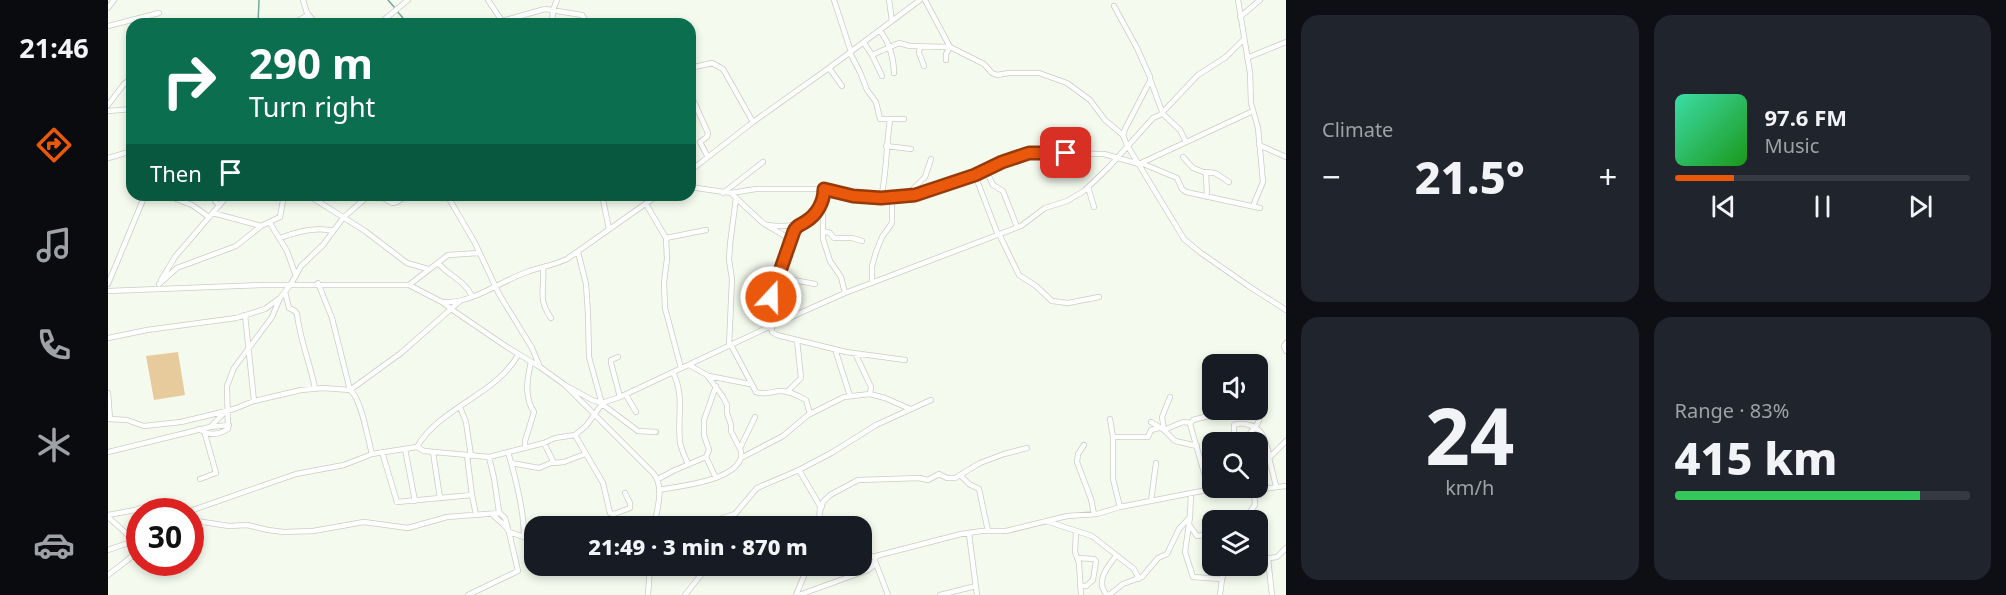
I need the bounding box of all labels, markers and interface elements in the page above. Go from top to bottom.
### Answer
text: 21:46 [19,29,89,66]
text: 290 m [249,34,373,91]
icon: right [150,42,228,120]
text: Turn right [249,88,375,125]
text: 97.6 FM [1765,102,1847,132]
text: Climate [1322,116,1393,143]
icon: directions [33,124,75,166]
pin [1040,127,1091,178]
text: Music [1765,132,1819,159]
icon: arrive [1049,136,1082,169]
text: 21.5° [1415,146,1525,207]
text: − [1322,154,1341,199]
text: + [1599,154,1617,199]
icon: arrive [214,156,247,189]
text: Then [150,158,202,188]
icon: previous [1707,190,1740,223]
icon: pause [1806,190,1839,223]
icon: next [1904,190,1937,223]
icon: music [33,224,75,266]
position arrow [739,265,803,329]
icon: phone [33,324,75,366]
map controls [1202,354,1268,576]
button: sound [1202,354,1268,420]
text: 24 [1425,382,1514,488]
text: Range · 83% [1675,397,1789,424]
icon: climate [33,424,75,466]
text: 415 km [1675,427,1837,488]
button: search [1202,432,1268,498]
text: km/h [1445,474,1494,501]
speed limit sign: 30 [126,498,204,576]
button: layers [1202,510,1268,576]
icon: car [33,524,75,566]
text: 21:49 · 3 min · 870 m [588,531,808,561]

